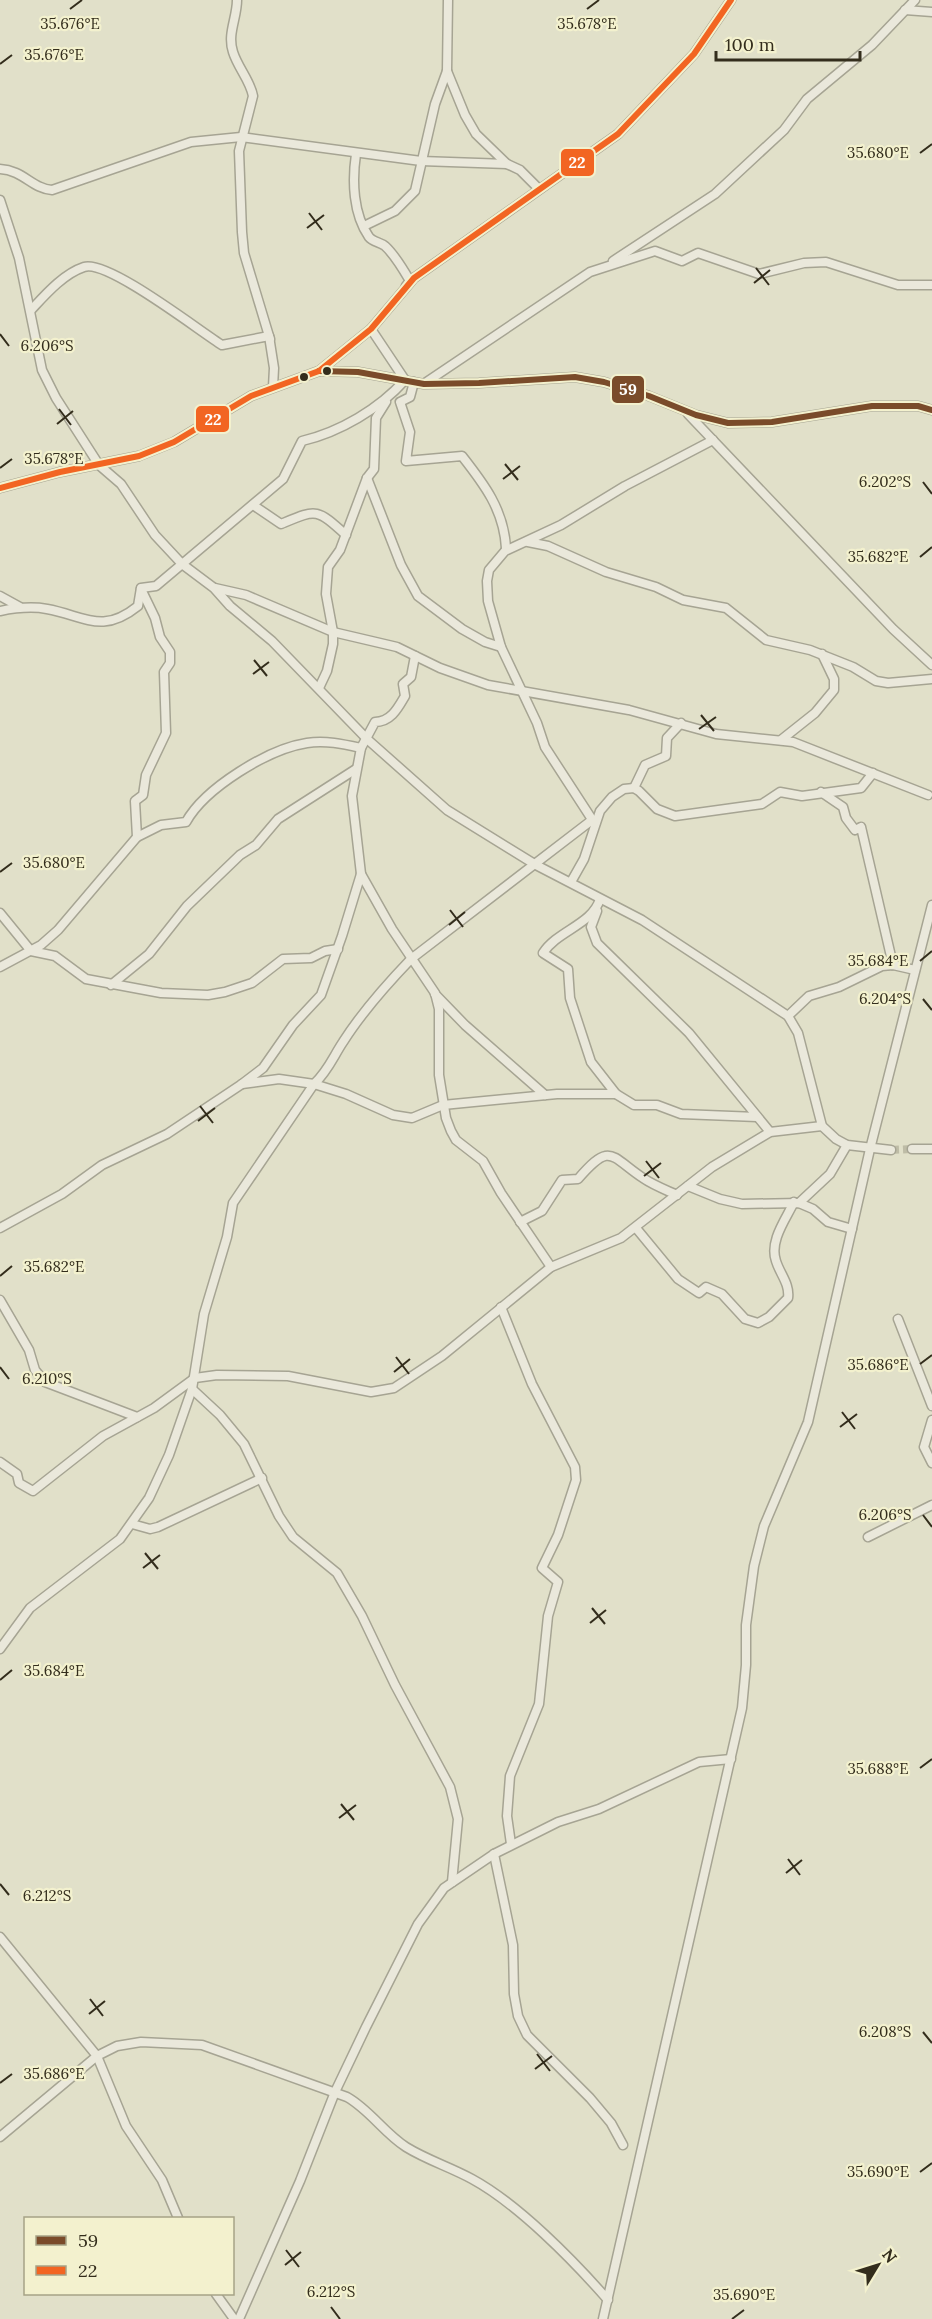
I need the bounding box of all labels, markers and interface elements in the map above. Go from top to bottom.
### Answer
text: 35.676°E [40,14,100,33]
text: 35.678°E [557,14,617,33]
scale bar [716,24,860,62]
text: 100 m [725,33,775,56]
text: 35.676°E [24,45,84,64]
text: 35.680°E [847,143,909,162]
line badge: 22 [560,148,595,177]
text: 22 [568,152,586,172]
text: 6.206°S [21,336,73,355]
unlabelled marker [321,365,333,377]
unlabelled marker [298,371,310,383]
line badge: 59 [611,375,645,404]
text: 59 [619,379,637,399]
line badge: 22 [195,405,230,433]
text: 22 [204,409,222,429]
text: 35.678°E [24,449,84,468]
text: 6.202°S [859,472,911,491]
text: 35.682°E [848,547,908,566]
text: 35.680°E [23,853,85,872]
text: 35.684°E [848,951,908,970]
text: 6.204°S [859,989,911,1008]
text: 35.682°E [24,1257,84,1276]
text: 35.686°E [847,1355,909,1374]
text: 6.210°S [22,1369,72,1388]
text: 6.206°S [859,1505,911,1524]
text: 35.684°E [24,1661,84,1680]
text: 35.688°E [847,1759,909,1778]
text: 6.212°S [23,1886,71,1905]
text: 6.208°S [859,2022,911,2041]
text: 35.686°E [23,2064,85,2083]
text: 35.690°E [847,2162,909,2181]
legend [24,2217,234,2295]
text: 59 [78,2229,98,2252]
north arrow [848,2235,908,2295]
text: N [878,2245,902,2267]
text: 22 [78,2259,97,2282]
text: 6.212°S [307,2282,355,2301]
text: 35.690°E [713,2285,775,2304]

